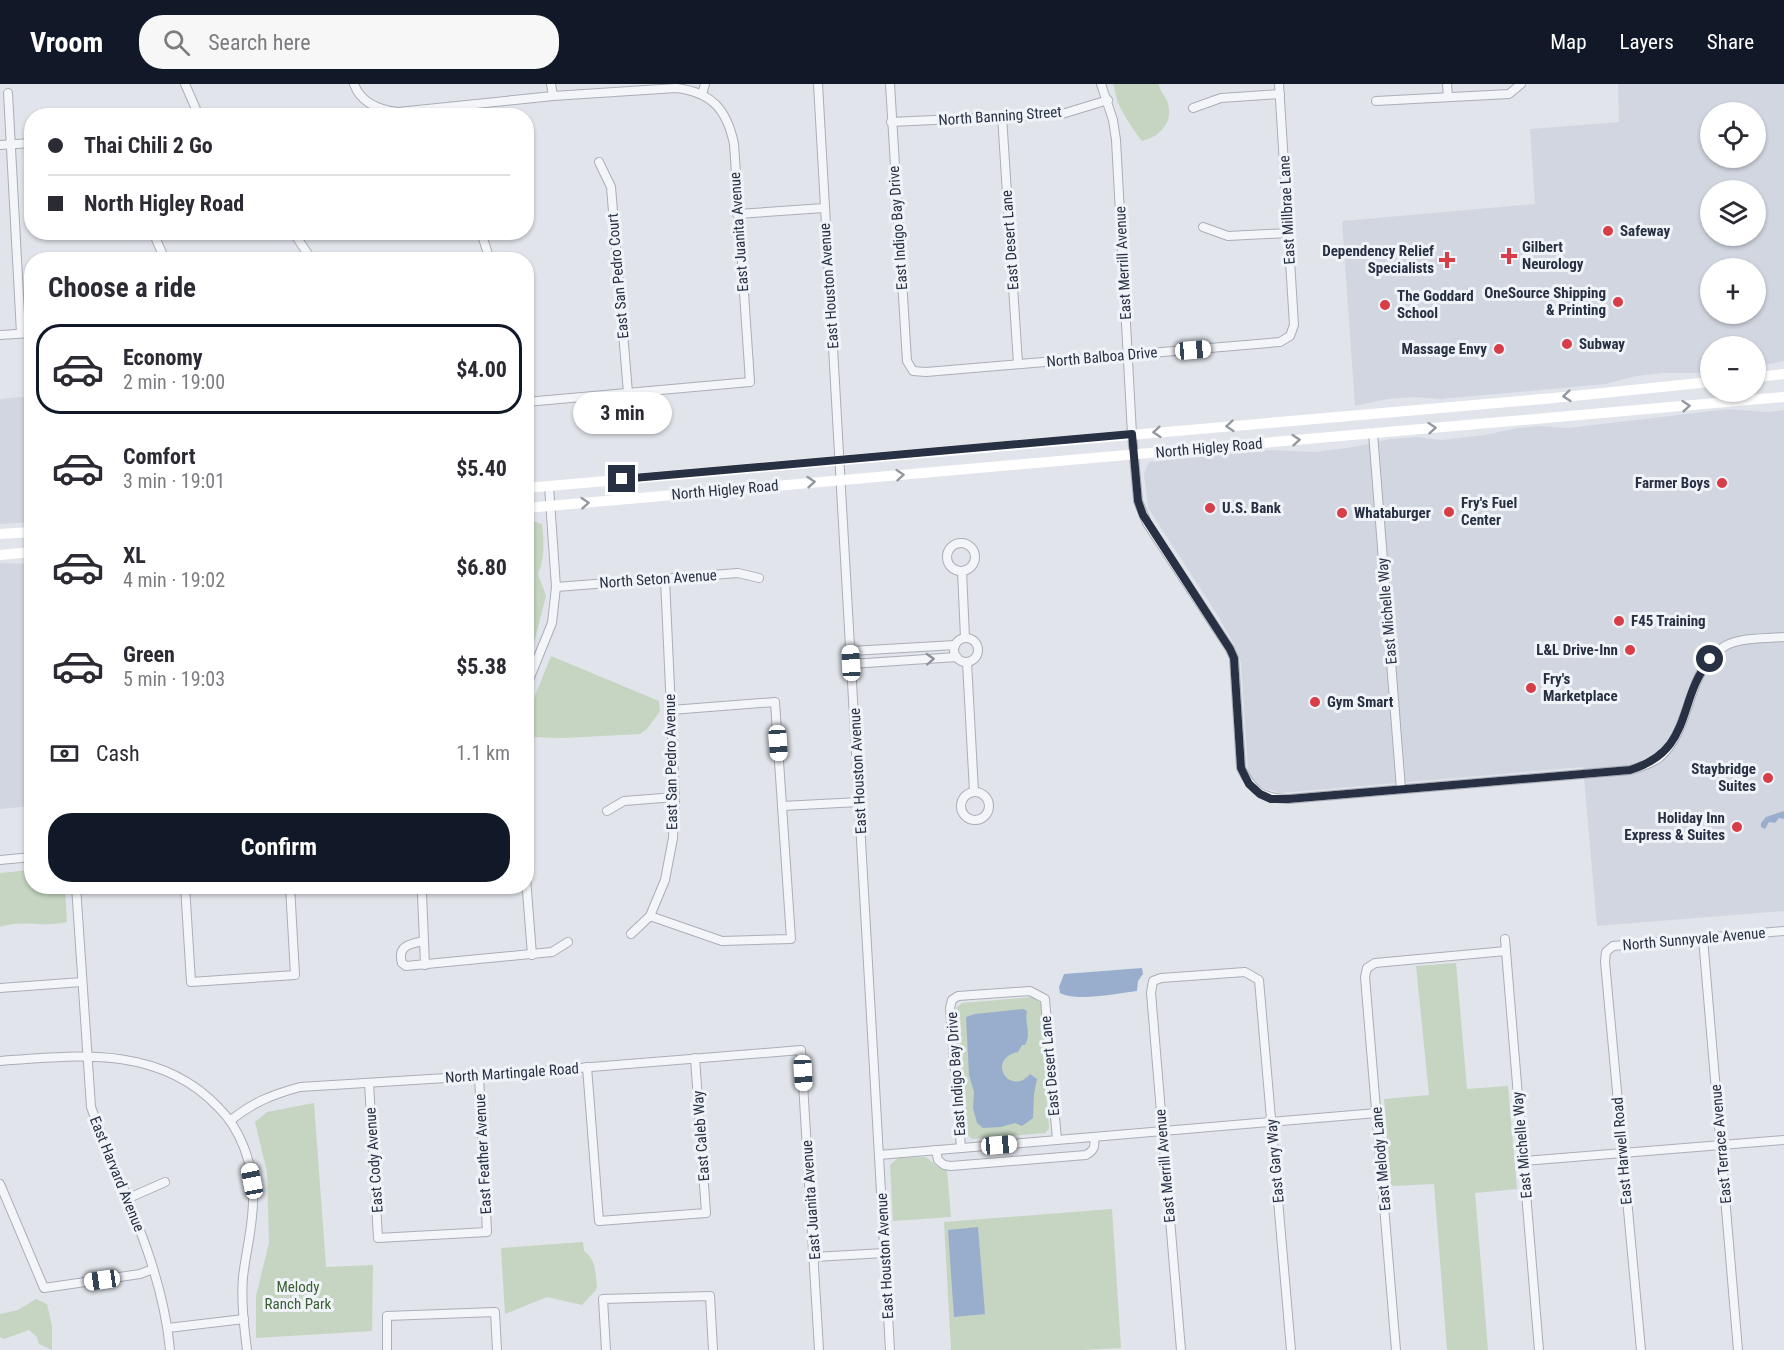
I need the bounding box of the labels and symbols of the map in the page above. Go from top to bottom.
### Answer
street label: North Banning Street [938,103,1062,129]
street label: East Millbrae Lane [1275,155,1299,265]
street label: East Indigo Bay Drive [885,165,911,291]
street label: East Juanita Avenue [726,172,752,292]
street label: East Desert Lane [998,189,1022,291]
street label: East Merrill Avenue [1111,206,1135,320]
street label: East San Pedro Court [604,213,632,339]
place label: Safeway [1620,222,1671,240]
street label: East Houston Avenue [816,223,842,349]
marker: Safeway [1601,224,1615,238]
place label: Gilbert Neurology [1522,238,1584,273]
place label: Dependency Relief Specialists [1322,242,1434,277]
marker: Gilbert Neurology [1500,247,1518,265]
marker: Dependency Relief Specialists [1438,251,1456,269]
place label: OneSource Shipping & Printing [1484,284,1606,319]
place label: The Goddard School [1397,287,1474,322]
marker: OneSource Shipping & Printing [1611,295,1625,309]
marker: The Goddard School [1378,298,1392,312]
place label: Subway [1579,335,1625,353]
marker: Subway [1560,337,1574,351]
car [1174,339,1212,361]
place label: Massage Envy [1402,340,1487,358]
marker: Massage Envy [1492,342,1506,356]
street label: North Balboa Drive [1046,343,1158,371]
one-way arrow [1563,389,1572,402]
callout: 3 min [572,392,672,434]
one-way arrow [1681,400,1690,413]
one-way arrow [1225,419,1234,432]
one-way arrow [1427,422,1436,435]
one-way arrow [1153,425,1162,438]
street label: North Higley Road [1155,434,1263,462]
one-way arrow [1292,434,1301,447]
route end [608,465,635,492]
one-way arrow [895,469,904,482]
place label: Farmer Boys [1635,474,1710,492]
street label: North Higley Road [671,476,779,504]
one-way arrow [806,476,815,489]
marker: Farmer Boys [1715,476,1729,490]
place label: Fry's Fuel Center [1461,494,1517,529]
one-way arrow [580,497,589,510]
place label: U.S. Bank [1222,499,1282,517]
marker: U.S. Bank [1203,501,1217,515]
place label: Whataburger [1354,504,1431,522]
marker: Fry's Fuel Center [1442,505,1456,519]
marker: Whataburger [1335,506,1349,520]
street label: East Michelle Way [1373,557,1401,665]
street label: North Seton Avenue [599,566,717,592]
place label: F45 Training [1631,612,1706,630]
marker: F45 Training [1612,614,1626,628]
place label: L&L Drive-Inn [1536,641,1618,659]
marker: L&L Drive-Inn [1623,643,1637,657]
car [841,645,861,681]
route start [1696,645,1723,672]
one-way arrow [925,653,934,666]
place label: Fry's Marketplace [1543,670,1618,705]
marker: Fry's Marketplace [1524,681,1538,695]
place label: Gym Smart [1327,693,1394,711]
street label: East San Pedro Avenue [661,694,681,830]
marker: Gym Smart [1308,695,1322,709]
street label: East Houston Avenue [846,708,870,834]
car [768,724,788,762]
place label: Staybridge Suites [1691,760,1756,795]
marker: Staybridge Suites [1761,771,1775,785]
place label: Holiday Inn Express & Suites [1624,809,1725,844]
marker: Holiday Inn Express & Suites [1730,820,1744,834]
street label: North Sunnyvale Avenue [1622,924,1766,954]
street label: East Indigo Bay Drive [943,1011,969,1137]
street label: East Desert Lane [1037,1015,1063,1117]
car [793,1055,813,1091]
street label: North Martingale Road [444,1059,580,1087]
street label: East Terrace Avenue [1707,1084,1735,1204]
street label: East Caleb Way [689,1090,713,1182]
street label: East Michelle Way [1508,1091,1536,1199]
street label: East Feather Avenue [471,1093,495,1215]
street label: East Harwell Road [1608,1097,1636,1205]
street label: East Melody Lane [1367,1106,1395,1212]
street label: East Cody Avenue [361,1107,387,1213]
street label: East Merrill Avenue [1151,1109,1179,1223]
street label: East Harvard Avenue [86,1114,148,1234]
street label: East Gary Way [1262,1118,1288,1204]
car [980,1134,1018,1156]
street label: East Juanita Avenue [798,1140,824,1260]
car [240,1162,264,1200]
street label: East Houston Avenue [873,1193,897,1319]
car [83,1269,121,1291]
park label: Melody Ranch Park [265,1278,332,1313]

